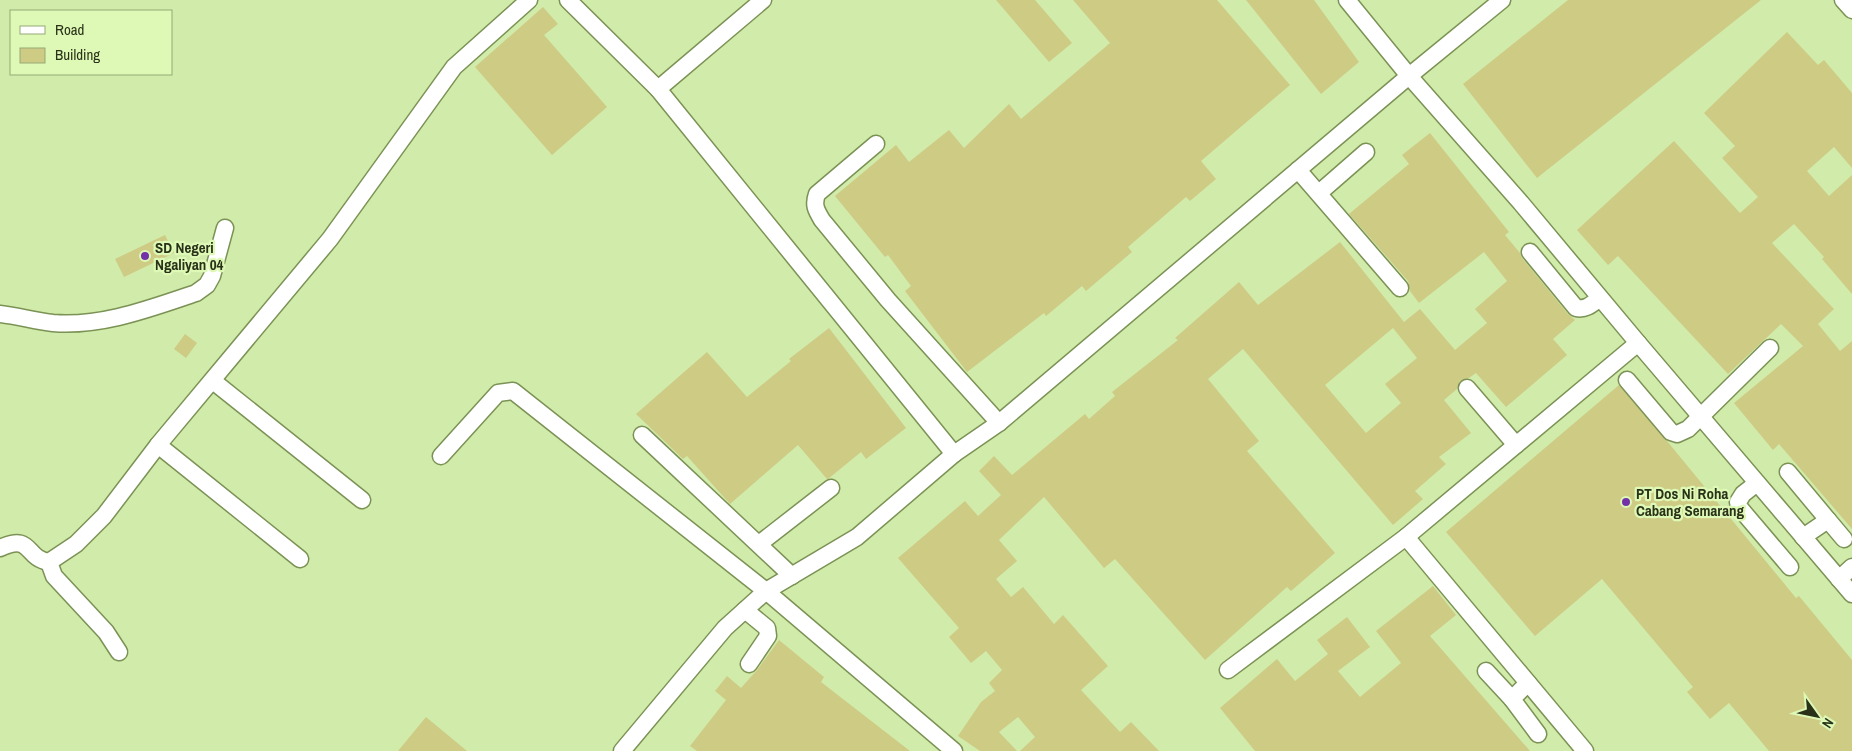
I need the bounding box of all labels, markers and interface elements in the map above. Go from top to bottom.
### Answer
legend [10,10,172,75]
text: Road [55,19,84,40]
text: Building [55,44,100,65]
place label: SD Negeri Ngaliyan 04 [155,237,224,275]
marker: SD Negeri Ngaliyan 04 [139,250,151,262]
place label: PT Dos Ni Roha Cabang Semarang [1636,483,1744,521]
marker: PT Dos Ni Roha Cabang Semarang [1620,496,1632,508]
north arrow [1792,691,1842,741]
text: N [1818,715,1838,731]

